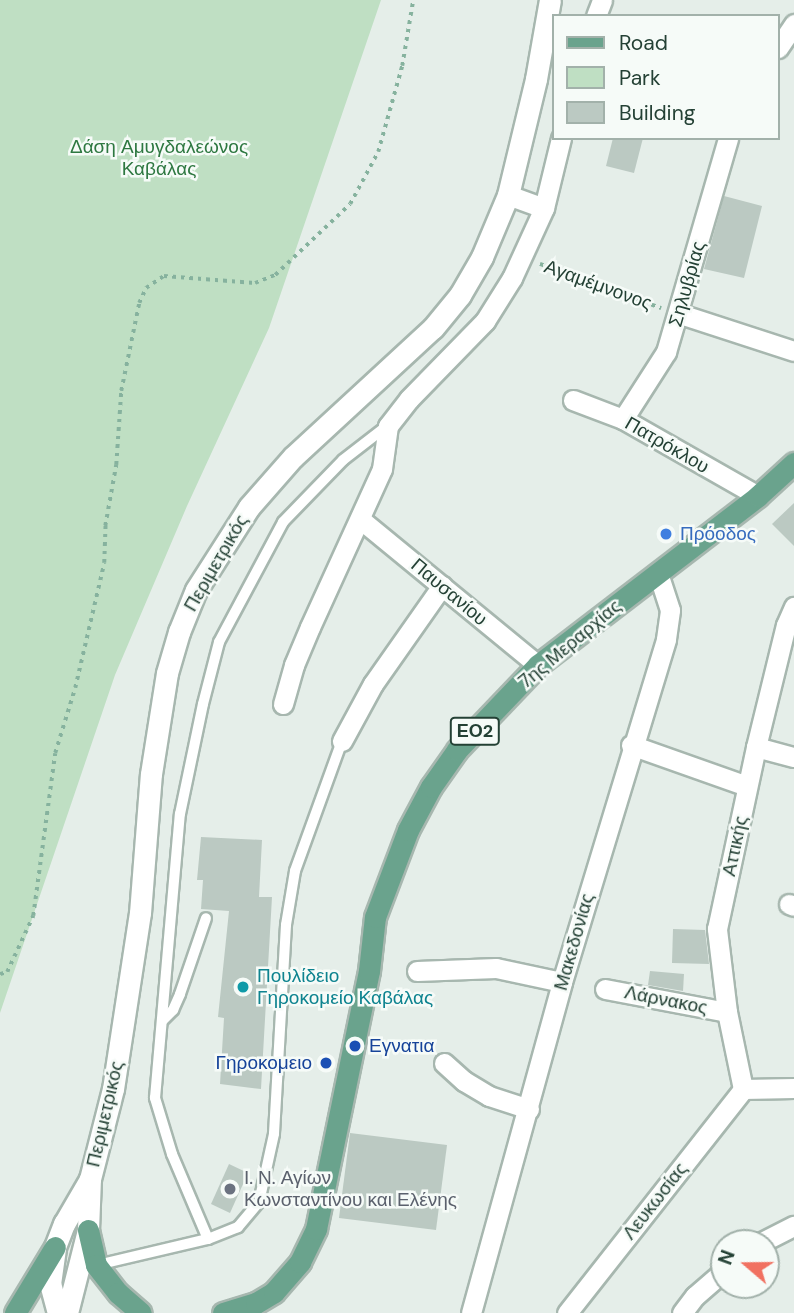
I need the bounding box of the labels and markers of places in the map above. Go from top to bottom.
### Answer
place label: Πρόοδος [680,523,756,545]
marker: Πρόοδος [658,526,674,542]
place label: Πουλίδειο Γηροκομείο Καβάλας [257,965,433,1009]
marker: Πουλίδειο Γηροκομείο Καβάλας [235,979,251,995]
place label: Εγνατια [369,1035,434,1057]
marker: Εγνατια [347,1038,363,1054]
place label: Γηροκομειο [216,1052,312,1074]
marker: Γηροκομειο [318,1055,334,1071]
place label: Ι. Ν. Αγίων Κωνσταντίνου και Ελένης [244,1167,457,1211]
marker: Ι. Ν. Αγίων Κωνσταντίνου και Ελένης [222,1181,238,1197]

